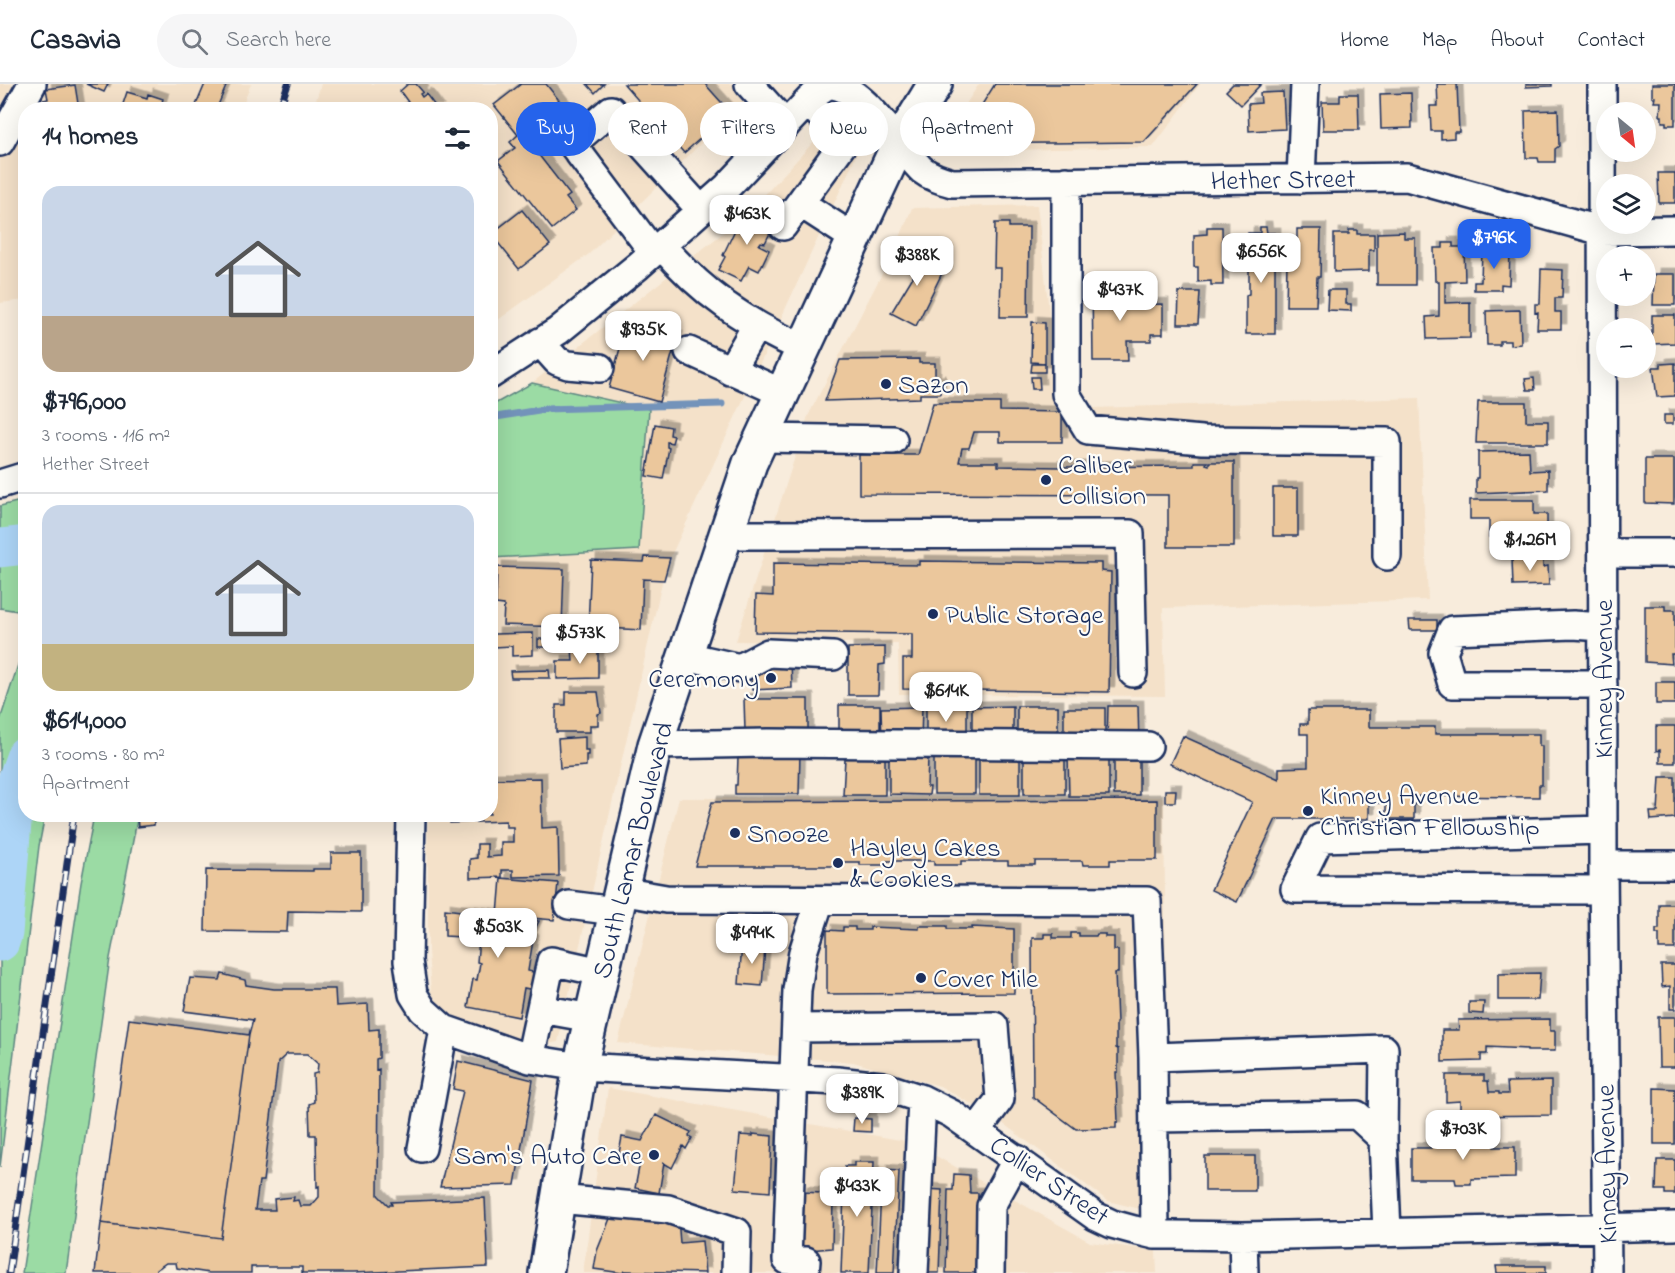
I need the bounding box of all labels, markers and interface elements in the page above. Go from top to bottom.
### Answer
search box [157,14,577,68]
text: Casavia [30,21,121,62]
icon: search [178,25,211,58]
text: Search here [226,25,331,57]
text: Home [1340,26,1389,56]
text: Map [1422,26,1457,56]
text: About [1490,26,1544,56]
text: Contact [1577,26,1645,56]
chip: Buy [516,102,596,156]
chip: Rent [608,102,688,156]
chip: Filters [700,102,797,156]
chip: New [809,102,888,156]
chip: Apartment [900,102,1035,156]
north arrow [1596,102,1656,162]
map controls [1596,102,1656,378]
text: 14 homes [42,119,138,157]
icon: filters [441,122,474,155]
street label: Hether Street [1210,161,1356,202]
button: layers [1596,174,1656,234]
pin: $463K [705,195,789,246]
text: $463K [723,200,771,229]
pin: $796K [1452,219,1536,270]
text: $796K [1472,224,1516,253]
icon: home [204,225,312,333]
pin: $656K [1219,233,1303,284]
pin: $388K [875,236,959,287]
text: $656K [1236,238,1286,267]
text: $388K [894,241,940,270]
button: + [1596,246,1656,306]
pin: $437K [1078,271,1162,322]
text: $437K [1097,276,1143,305]
pin: $935K [601,311,685,362]
text: $935K [619,316,667,345]
button: − [1596,318,1656,378]
place label: Sazon [898,367,969,406]
marker: Sazon [879,377,893,391]
text: $796,000 [42,384,126,422]
text: 3 rooms · 116 m² [42,422,170,451]
place label: Caliber Collision [1058,447,1146,517]
text: Hether Street [42,451,149,480]
marker: Caliber Collision [1039,473,1053,487]
pin: $1.26M [1481,521,1579,572]
text: $1.26M [1503,526,1557,555]
icon: home [204,544,312,652]
place label: Public Storage [945,597,1105,636]
street label: Kinney Avenue [1586,599,1625,759]
marker: Public Storage [926,607,940,621]
pin: $573K [538,614,622,665]
text: $573K [555,619,605,648]
place label: Ceremony [648,661,759,700]
marker: Ceremony [764,671,778,685]
pin: $614K [904,672,988,723]
text: $614K [923,677,969,706]
text: $614,000 [42,703,126,741]
street label: South Lamar Boulevard [584,718,685,983]
text: 3 rooms · 80 m² [42,741,165,770]
text: Apartment [42,770,130,799]
place label: Kinney Avenue Christian Fellowship [1320,778,1540,848]
marker: Kinney Avenue Christian Fellowship [1301,804,1315,818]
place label: Snooze [747,816,830,855]
marker: Snooze [728,826,742,840]
place label: Hayley Cakes & Cookies [850,830,1001,900]
marker: Hayley Cakes & Cookies [831,856,845,870]
pin: $503K [456,908,540,959]
text: $503K [473,913,523,942]
pin: $494K [710,914,794,965]
text: $494K [730,919,774,948]
place label: Cover Mile [933,961,1039,1000]
marker: Cover Mile [914,971,928,985]
pin: $389K [820,1074,904,1125]
text: $389K [840,1079,884,1108]
street label: Kinney Avenue [1588,1083,1629,1244]
pin: $703K [1421,1110,1505,1161]
text: $703K [1440,1115,1486,1144]
street label: Collier Street [981,1128,1116,1237]
place label: Sam's Auto Care [454,1138,643,1177]
marker: Sam's Auto Care [647,1148,661,1162]
pin: $433K [815,1167,899,1218]
text: $433K [834,1172,880,1201]

